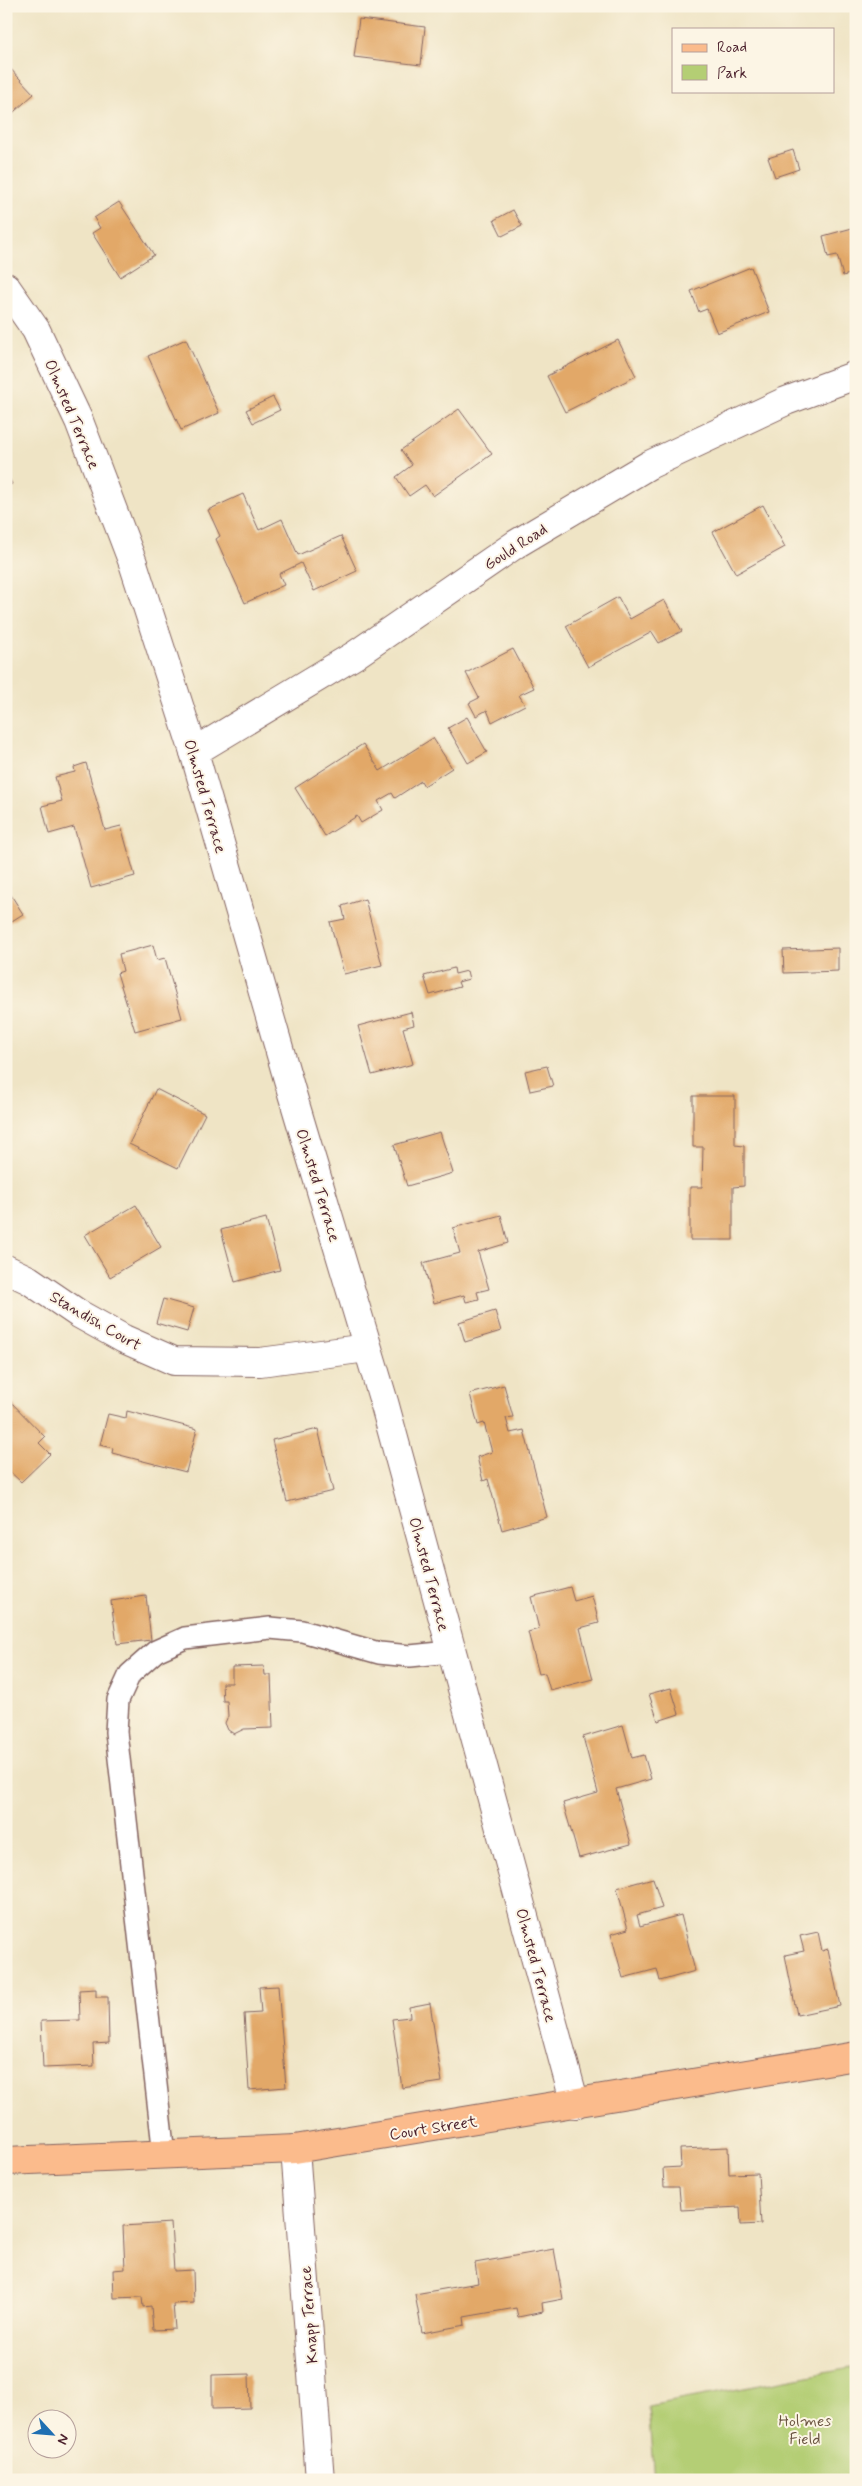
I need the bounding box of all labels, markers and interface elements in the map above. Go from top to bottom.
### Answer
legend [672,28,834,92]
text: Road [717,38,747,58]
text: Park [717,64,747,84]
street label: Olmsted Terrace [39,357,104,473]
street label: Gould Road [480,519,552,576]
street label: Olmsted Terrace [178,737,231,856]
street label: Olmsted Terrace [290,1126,345,1245]
street label: Standish Court [46,1287,145,1356]
street label: Olmsted Terrace [403,1515,454,1634]
street label: Olmsted Terrace [510,1906,561,2025]
street label: Court Street [388,2111,479,2146]
street label: Knapp Terrace [296,2265,323,2364]
north arrow [28,2408,78,2458]
park label: Holmes Field [779,2411,831,2450]
text: N [53,2431,73,2447]

